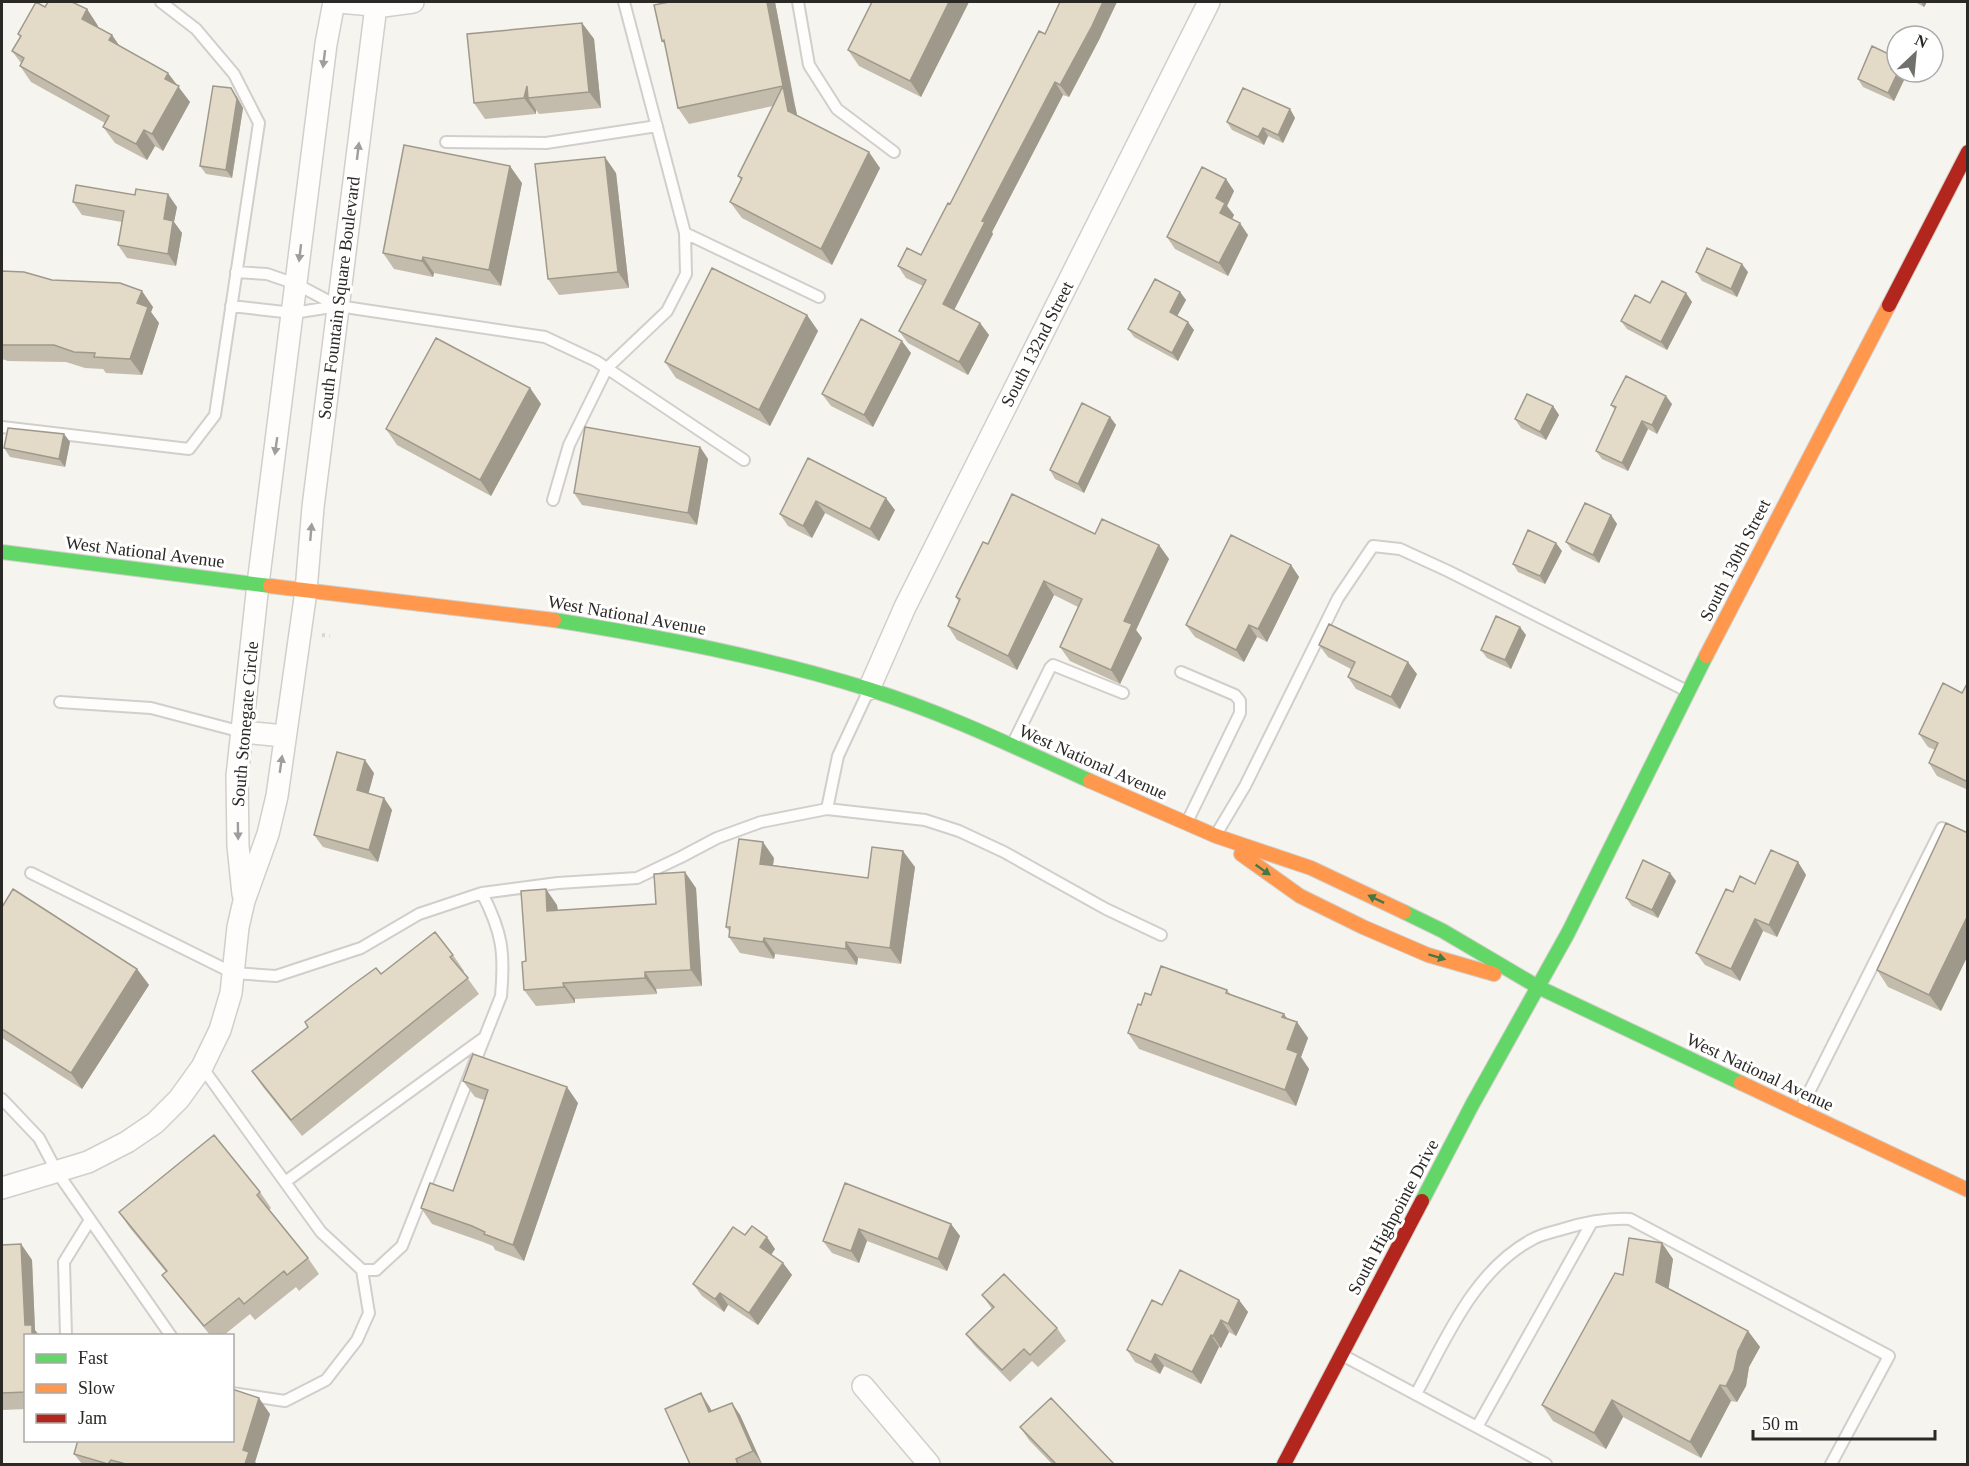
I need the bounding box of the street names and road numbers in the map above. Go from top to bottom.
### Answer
street label: South Fountain Square Boulevard [314,175,364,421]
street label: South 132nd Street [997,278,1077,410]
street label: South 130th Street [1696,496,1774,624]
street label: West National Avenue [64,532,226,572]
street label: West National Avenue [546,591,708,639]
street label: South Stonegate Circle [228,640,262,808]
street label: West National Avenue [1016,720,1170,804]
street label: West National Avenue [1683,1029,1837,1115]
street label: South Highpointe Drive [1344,1136,1442,1298]

